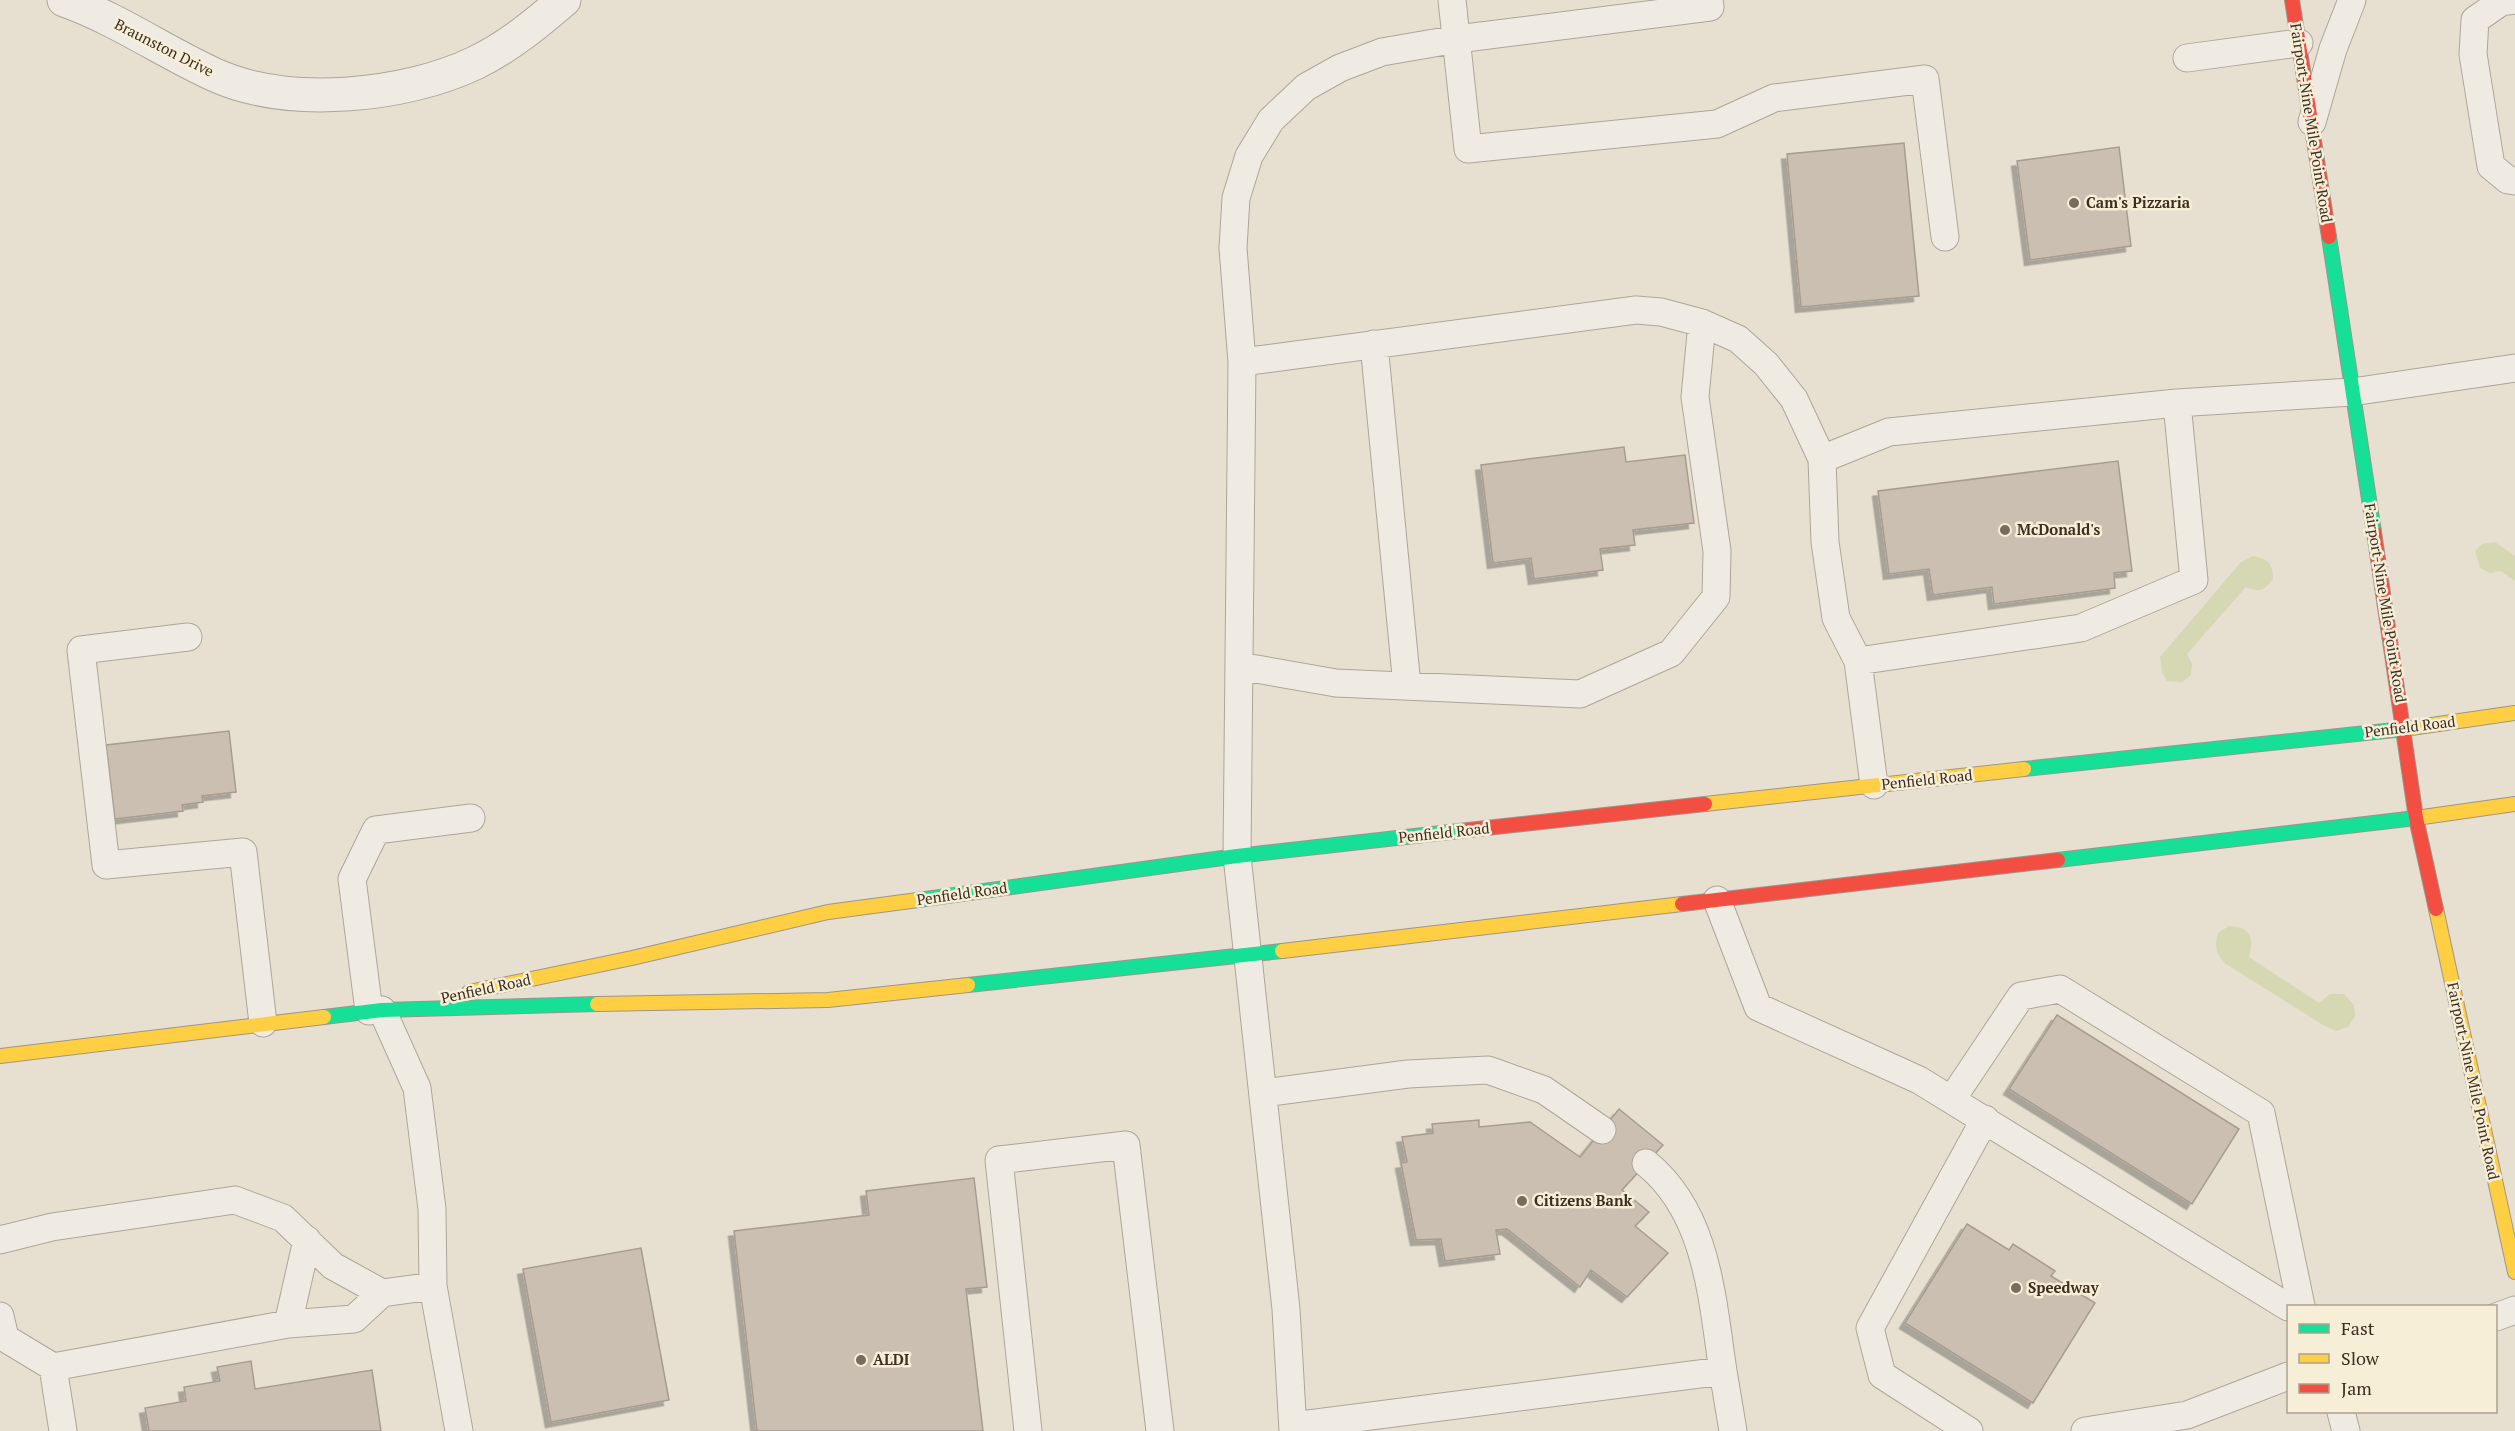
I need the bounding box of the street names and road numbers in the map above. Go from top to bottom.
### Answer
street label: Braunston Drive [111,14,217,81]
street label: Fairport-Nine Mile Point Road [2286,22,2338,224]
street label: Fairport-Nine Mile Point Road [2360,502,2412,704]
street label: Penfield Road [2363,711,2456,742]
street label: Penfield Road [1880,764,1973,794]
street label: Penfield Road [1397,817,1490,847]
street label: Penfield Road [915,877,1009,909]
street label: Penfield Road [439,969,533,1007]
street label: Fairport-Nine Mile Point Road [2443,980,2505,1181]

